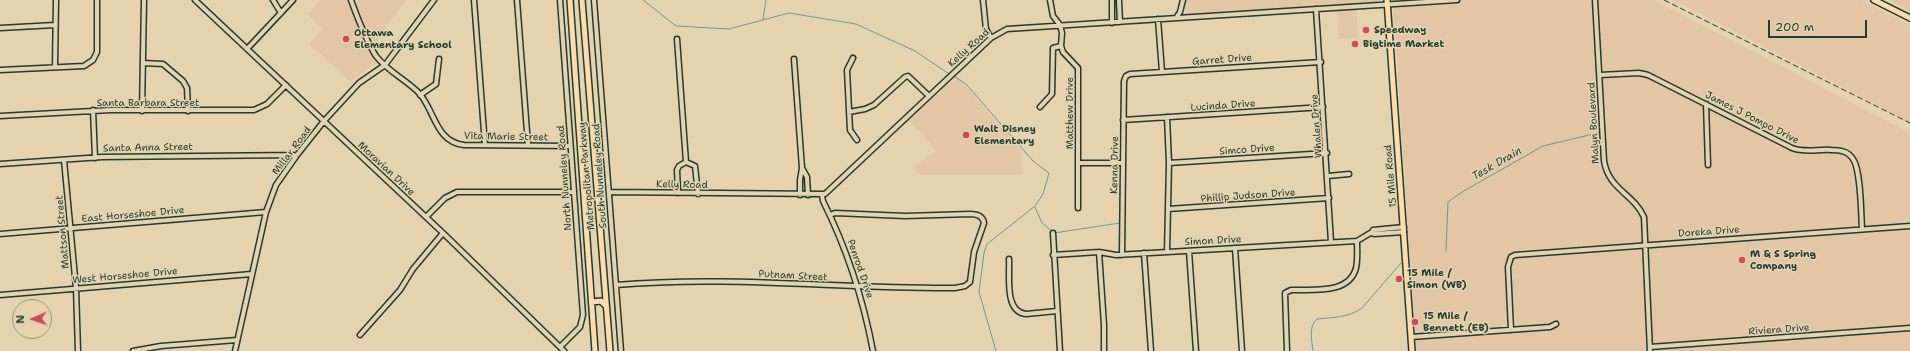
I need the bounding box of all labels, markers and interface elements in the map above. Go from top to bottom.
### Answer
scale bar [1770,12,1869,38]
text: 200 m [1775,19,1814,35]
place label: Speedway [1374,24,1426,36]
marker: Speedway [1361,25,1371,35]
street label: Kelly Road [946,26,992,70]
place label: Ottawa Elementary School [354,27,452,50]
marker: Ottawa Elementary School [341,34,351,44]
place label: Bigtime Market [1363,38,1444,50]
marker: Bigtime Market [1350,39,1360,49]
street label: Garret Drive [1192,52,1252,68]
street label: Matthew Drive [1064,77,1076,149]
street label: Malyn Boulevard [1586,82,1602,164]
street label: James J Pompo Drive [1703,89,1801,147]
street label: Whalen Drive [1309,94,1325,158]
street label: Santa Barbara Street [97,97,199,109]
street label: Lucinda Drive [1190,98,1256,114]
street label: Metropolitan Parkway [576,121,598,231]
street label: South Nunneley Road [590,123,610,229]
place label: Walt Disney Elementary [974,123,1036,146]
street label: Millar Road [270,124,314,178]
street label: North Nunneley Road [555,125,575,231]
street label: Vita Marie Street [464,130,548,144]
marker: Walt Disney Elementary [961,130,971,140]
street label: Kenna Drive [1108,136,1122,194]
street label: Moravian Drive [355,139,417,199]
street label: Santa Anna Street [103,141,193,155]
street label: Simco Drive [1219,142,1275,158]
street label: 15 Mile Road [1382,144,1400,208]
water label: Tesk Drain [1470,144,1524,184]
street label: Kelly Road [656,179,708,191]
street label: Phillip Judson Drive [1200,187,1296,205]
street label: Mattson Street [54,195,72,269]
street label: East Horseshoe Drive [81,205,185,225]
street label: Doreka Drive [1678,224,1740,240]
street label: Simon Drive [1184,234,1242,248]
street label: Penrod Drive [844,238,876,300]
place label: M & S Spring Company [1750,248,1816,272]
marker: M & S Spring Company [1737,255,1747,265]
street label: West Horseshoe Drive [72,265,178,287]
place label: 15 Mile / Simon (WB) [1407,267,1466,290]
street label: Putnam Street [758,268,828,284]
marker: 15 Mile / Simon (WB) [1394,274,1404,284]
north arrow [12,299,52,339]
place label: 15 Mile / Bennett (EB) [1423,310,1489,334]
text: N [13,315,28,324]
marker: 15 Mile / Bennett (EB) [1410,317,1420,327]
street label: Riviera Drive [1748,322,1810,338]

